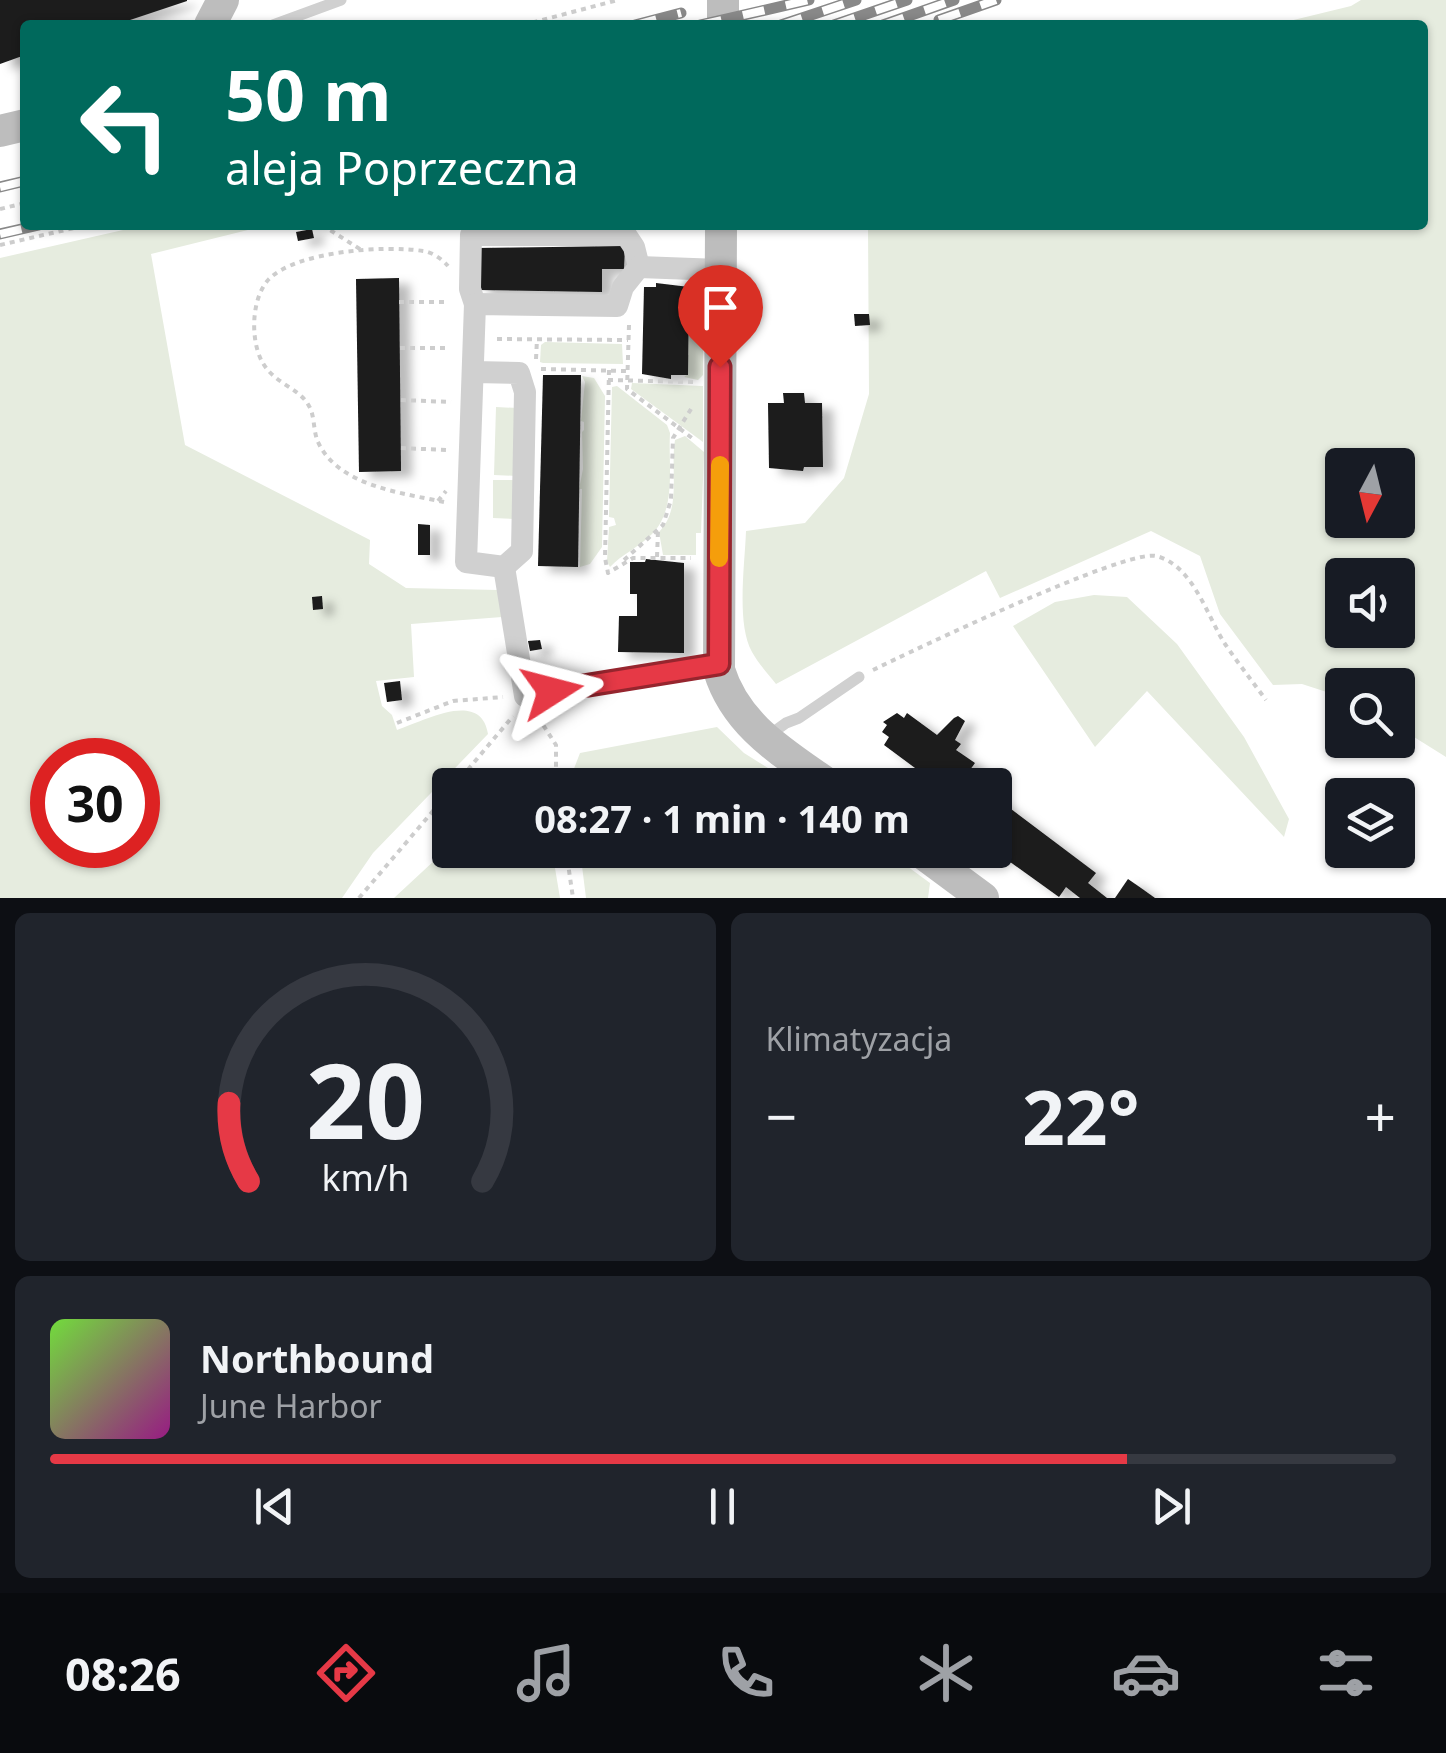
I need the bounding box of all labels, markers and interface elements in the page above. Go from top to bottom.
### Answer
text: 50 m [225,46,392,142]
icon: left [60,60,190,190]
text: aleja Poprzeczna [225,137,579,198]
pin [678,265,763,368]
icon: arrive [693,280,748,335]
north arrow [1325,448,1415,538]
map controls [1325,448,1415,868]
button: sound [1325,558,1415,648]
position arrow [500,639,604,743]
button: search [1325,668,1415,758]
speed limit sign: 30 [30,738,160,868]
button: layers [1325,778,1415,868]
text: 08:27 · 1 min · 140 m [534,792,910,844]
text: Klimatyzacja [766,1017,952,1060]
text: 20 [306,1028,425,1169]
text: 22° [1022,1065,1140,1167]
text: − [766,1078,797,1153]
text: + [1365,1078,1396,1153]
text: km/h [321,1153,409,1201]
text: Northbound [200,1332,434,1384]
text: June Harbor [200,1384,382,1427]
icon: previous [247,1479,302,1534]
icon: pause [695,1479,750,1534]
icon: next [1144,1479,1199,1534]
icon: directions [311,1638,381,1708]
icon: music [511,1638,581,1708]
icon: phone [711,1638,781,1708]
icon: climate [911,1638,981,1708]
icon: car [1111,1638,1181,1708]
icon: filters [1311,1638,1381,1708]
text: 08:26 [65,1643,181,1704]

